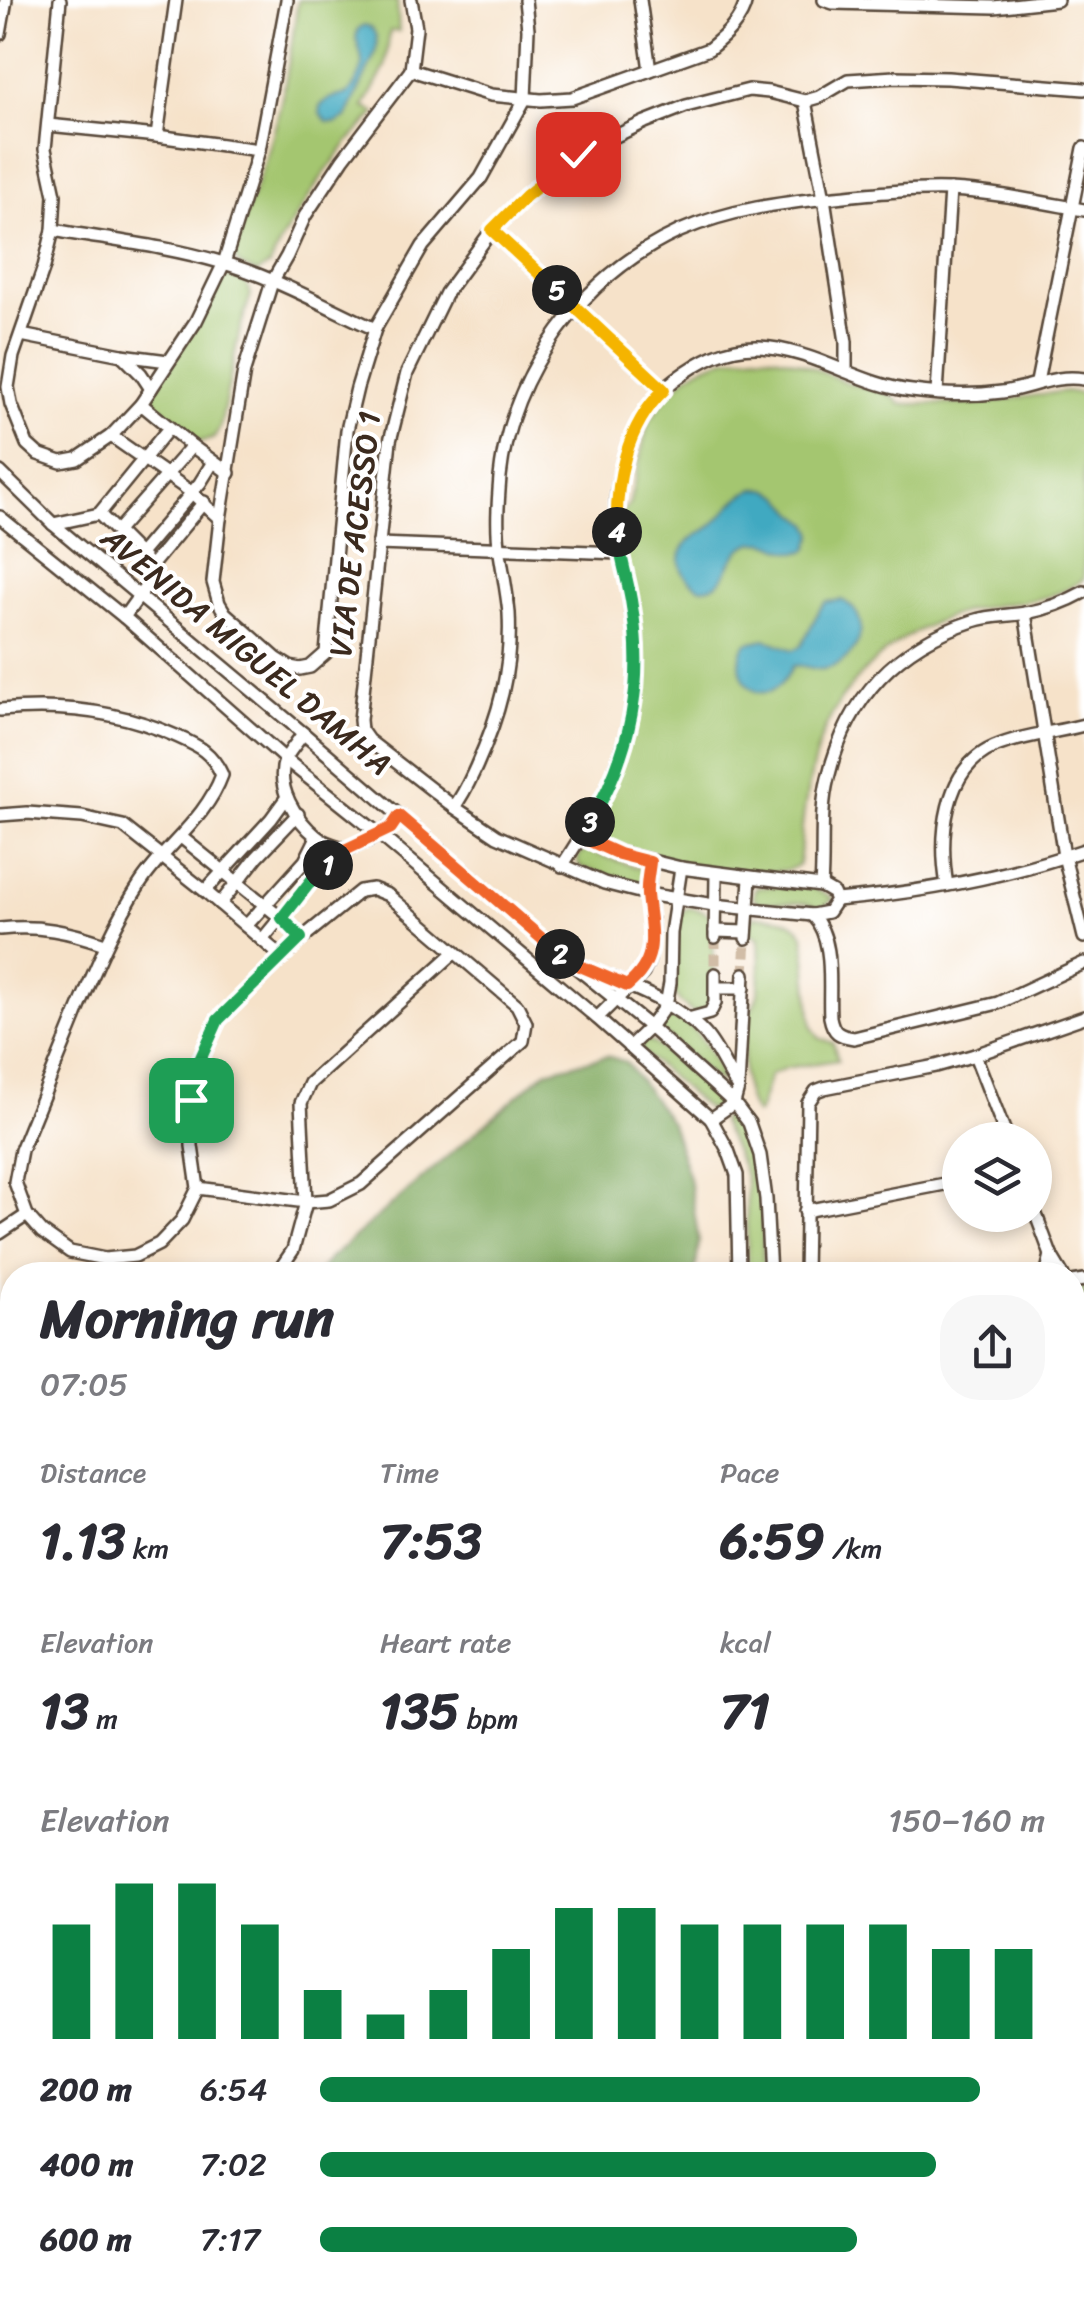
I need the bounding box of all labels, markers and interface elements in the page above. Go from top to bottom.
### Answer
pin [536,112,621,197]
icon: check [551,127,606,182]
pin: 5 [532,265,582,315]
text: 5 [548,265,566,314]
street label: VIA DE ACESSO 1 [312,408,398,660]
pin: 4 [592,507,642,557]
text: 4 [608,507,626,556]
street label: AVENIDA MIGUEL DAMHA [87,511,405,791]
pin: 3 [565,797,615,847]
text: 3 [582,797,598,846]
pin: 1 [303,840,353,890]
text: 1 [322,840,334,889]
pin: 2 [535,929,585,979]
text: 2 [552,929,568,978]
pin [149,1058,234,1143]
icon: arrive [164,1073,219,1128]
map controls [942,1122,1052,1232]
button: layers [942,1122,1052,1232]
text: Morning run [40,1270,334,1367]
button: share [940,1295,1045,1400]
text: 07:05 [40,1356,128,1413]
text: Distance [40,1448,146,1497]
text: Time [380,1448,439,1497]
text: Pace [720,1448,779,1497]
text: 1.13 [40,1497,125,1586]
text: 7:53 [380,1497,482,1586]
text: 6:59 [720,1497,825,1586]
text: km [125,1524,169,1573]
text: /km [825,1524,882,1573]
text: Elevation [40,1618,153,1667]
text: Heart rate [380,1618,511,1667]
text: kcal [720,1618,771,1667]
text: 13 [40,1667,89,1756]
text: 135 [380,1667,459,1756]
text: 71 [720,1667,770,1756]
text: m [89,1694,118,1743]
text: bpm [459,1694,518,1743]
text: Elevation [40,1792,170,1849]
text: 150–160 m [888,1792,1045,1849]
text: 200 m [40,2061,132,2118]
text: 6:54 [200,2061,267,2118]
text: 400 m [40,2136,133,2193]
text: 7:02 [200,2136,267,2193]
text: 600 m [40,2211,132,2268]
text: 7:17 [200,2211,260,2268]

